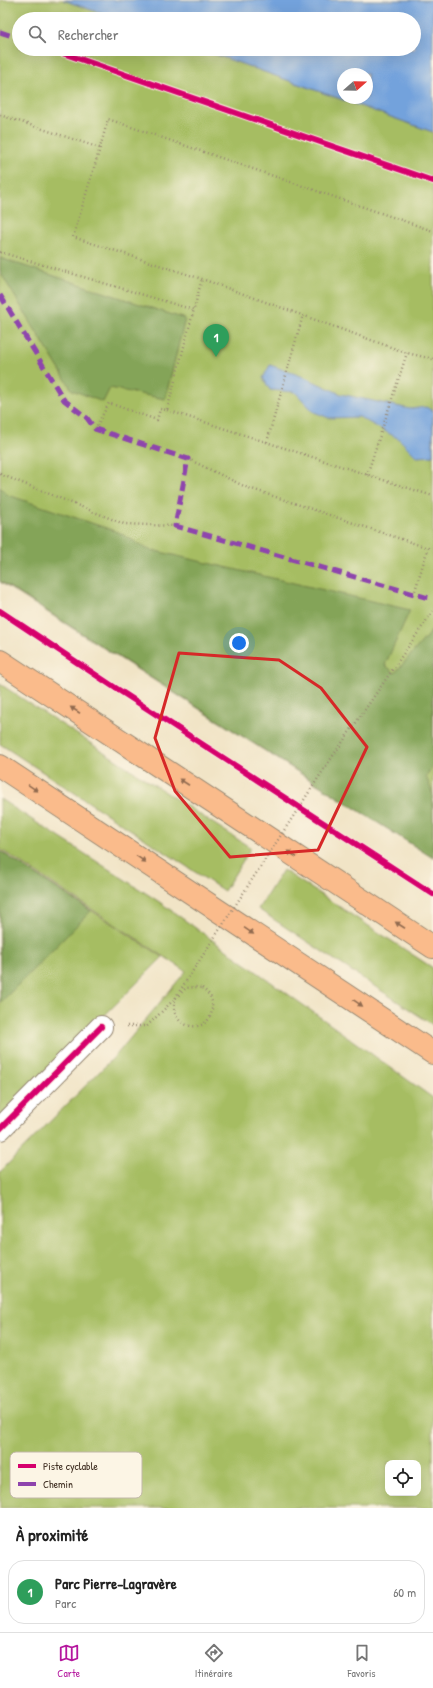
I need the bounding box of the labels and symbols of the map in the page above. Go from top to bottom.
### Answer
north arrow [337,68,373,104]
pin: 1 [203,324,229,357]
your location [229,633,249,653]
one-way arrow [69,707,81,714]
one-way arrow [178,778,189,786]
one-way arrow [27,784,38,791]
one-way arrow [287,850,297,858]
one-way arrow [135,856,147,863]
one-way arrow [395,922,406,929]
one-way arrow [243,928,255,935]
one-way arrow [352,999,363,1007]
legend [10,1452,142,1498]
text: Piste cyclable [43,1459,99,1473]
text: Chemin [43,1477,73,1491]

